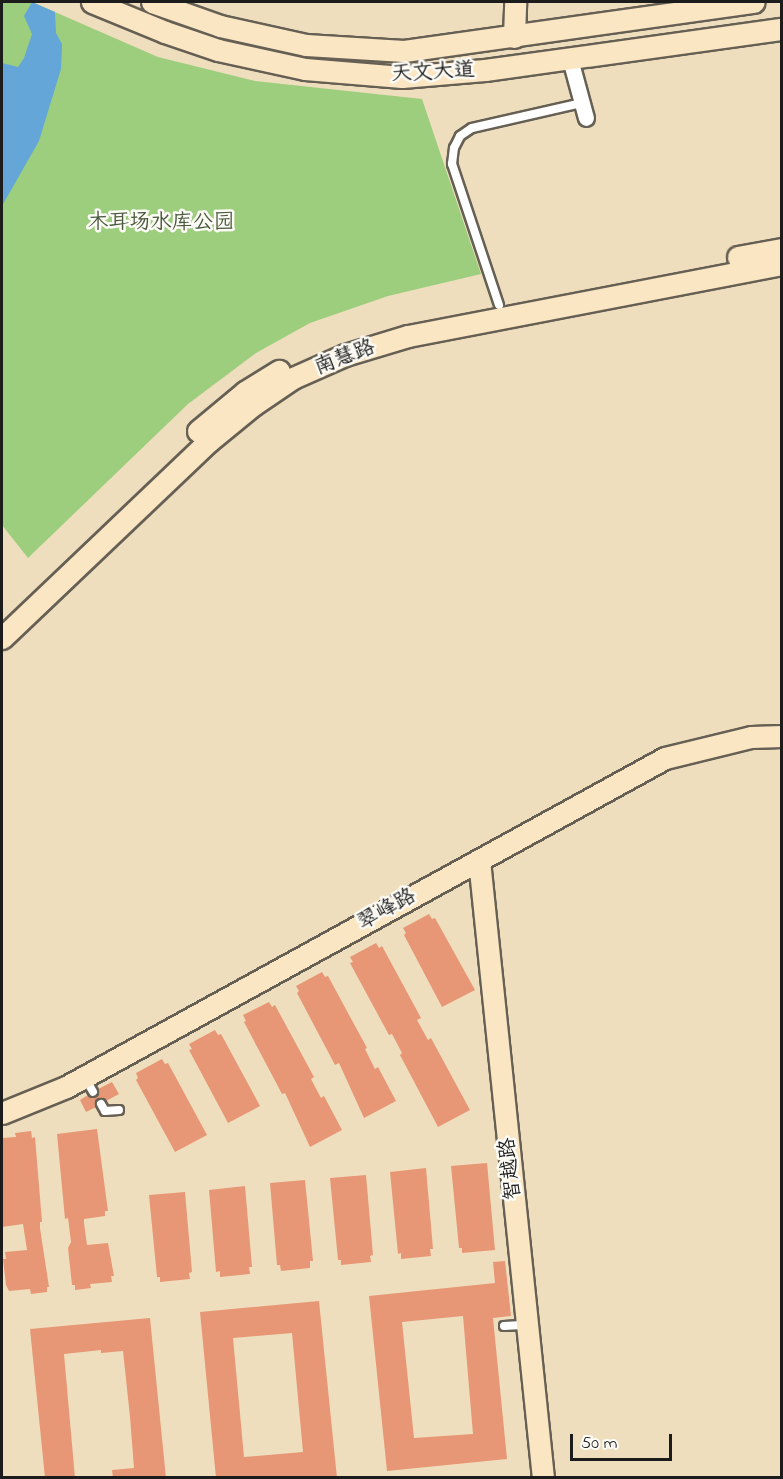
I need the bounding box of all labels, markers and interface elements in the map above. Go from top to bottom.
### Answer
street label: 天文大道 [390,58,476,88]
park label: 木耳场水库公园 [88,210,234,236]
street label: 南慧路 [311,335,379,381]
street label: 翠峰路 [353,884,421,936]
street label: 智越路 [495,1136,527,1202]
scale bar [573,1422,675,1460]
text: 50 m [581,1431,618,1457]

